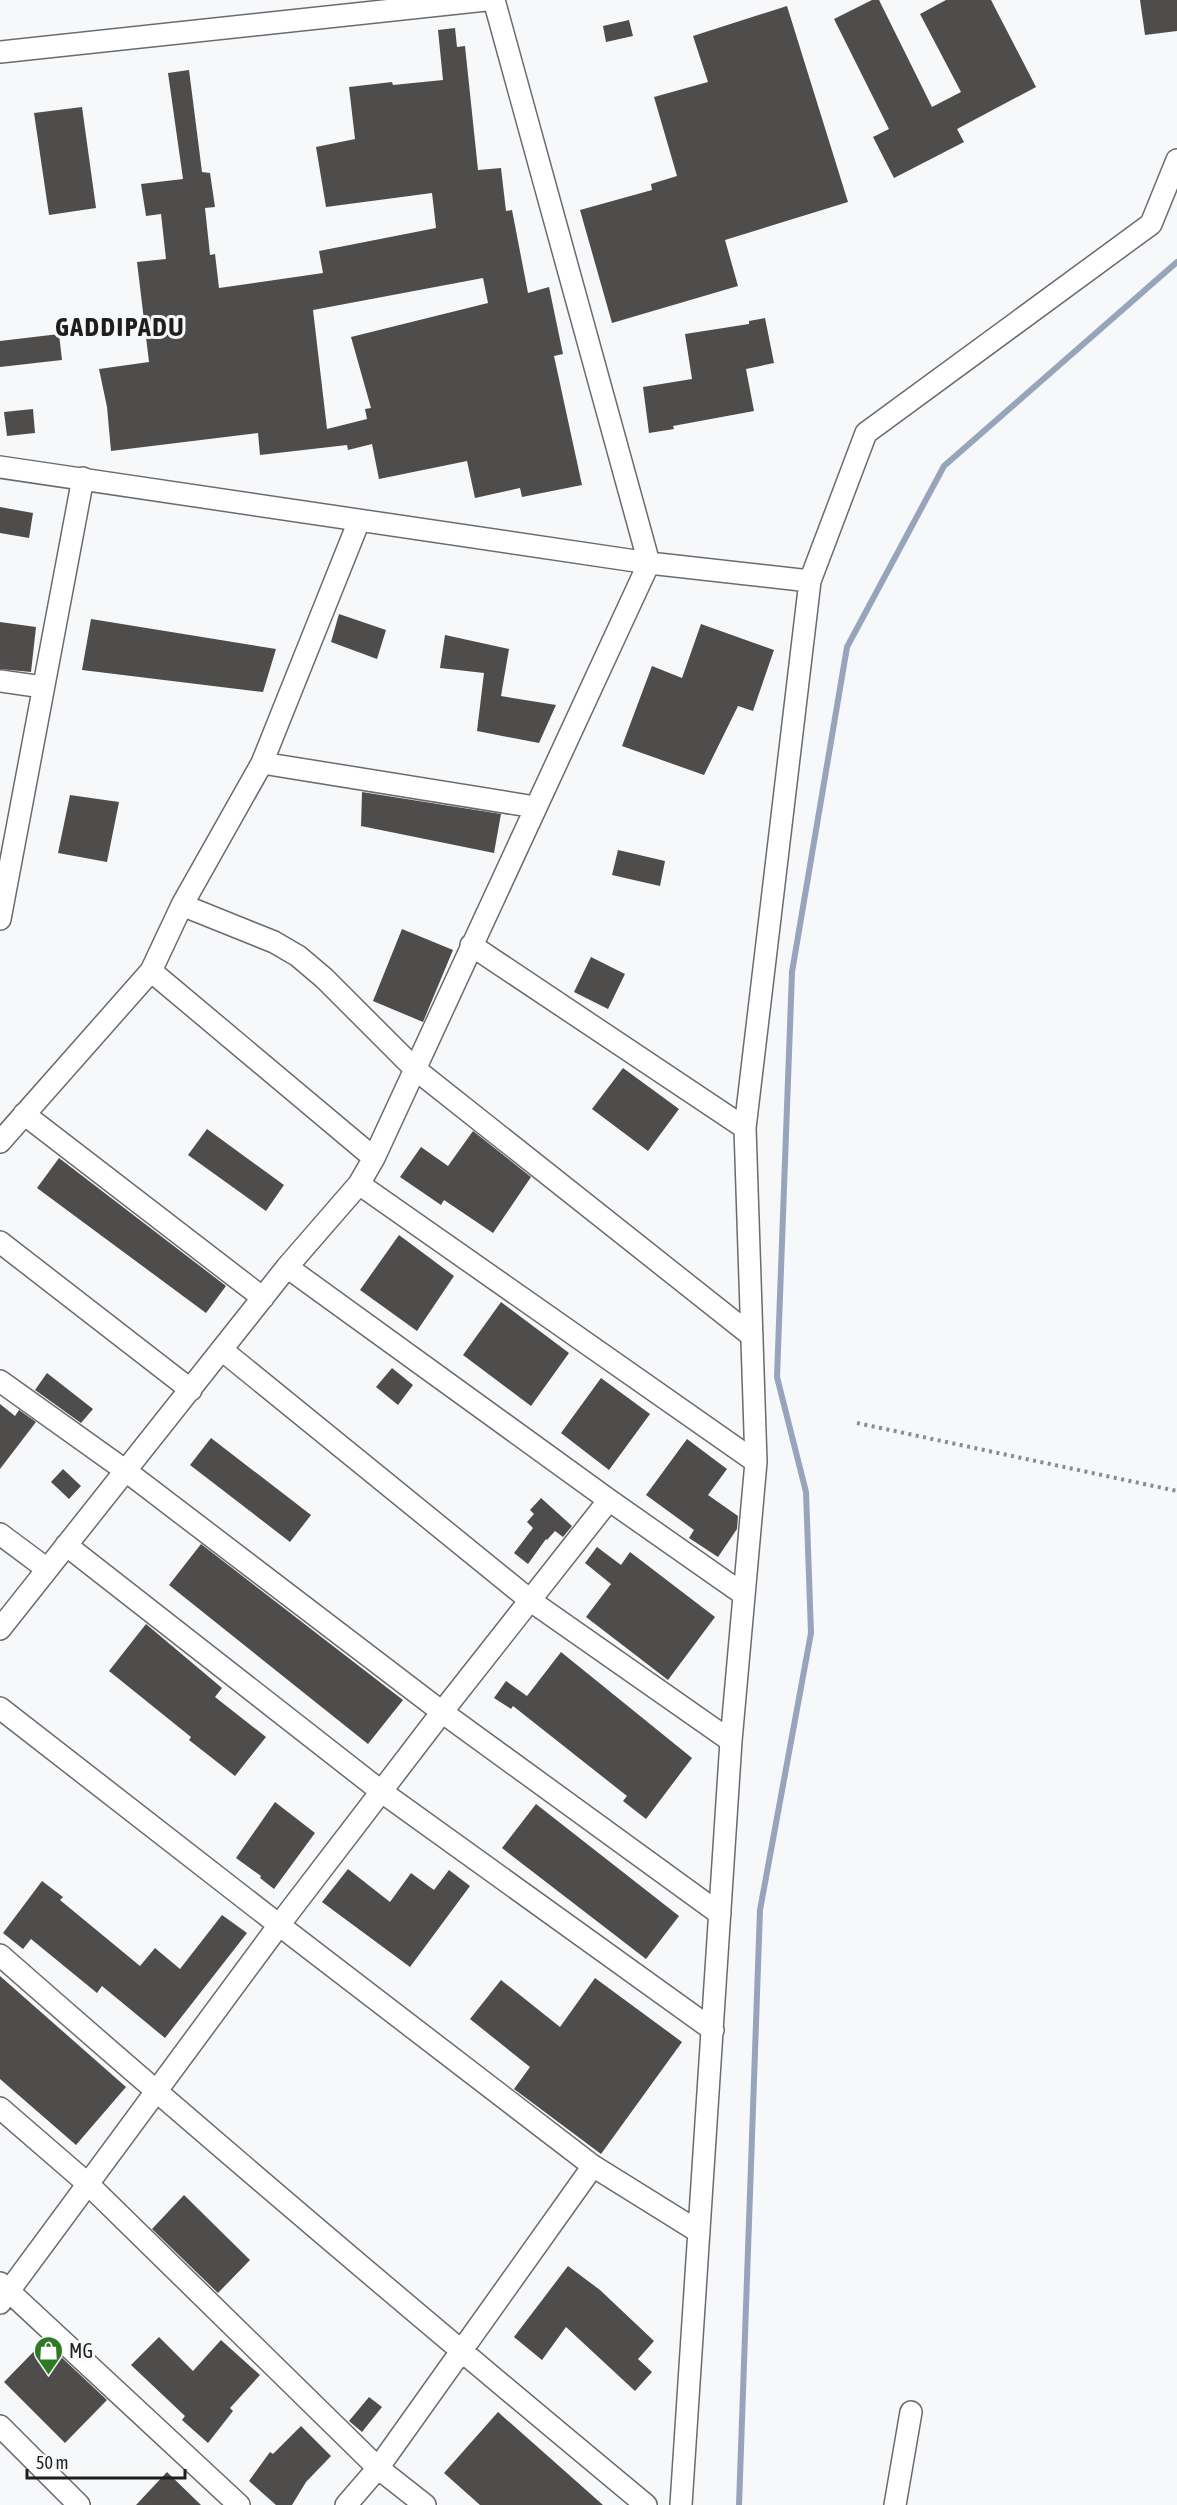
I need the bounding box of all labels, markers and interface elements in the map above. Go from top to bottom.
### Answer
district label: GADDIPADU [55,312,185,342]
shop icon: MG [32,2334,64,2376]
place label: MG [69,2339,93,2362]
scale bar [27,2442,184,2480]
text: 50 m [36,2452,68,2473]

